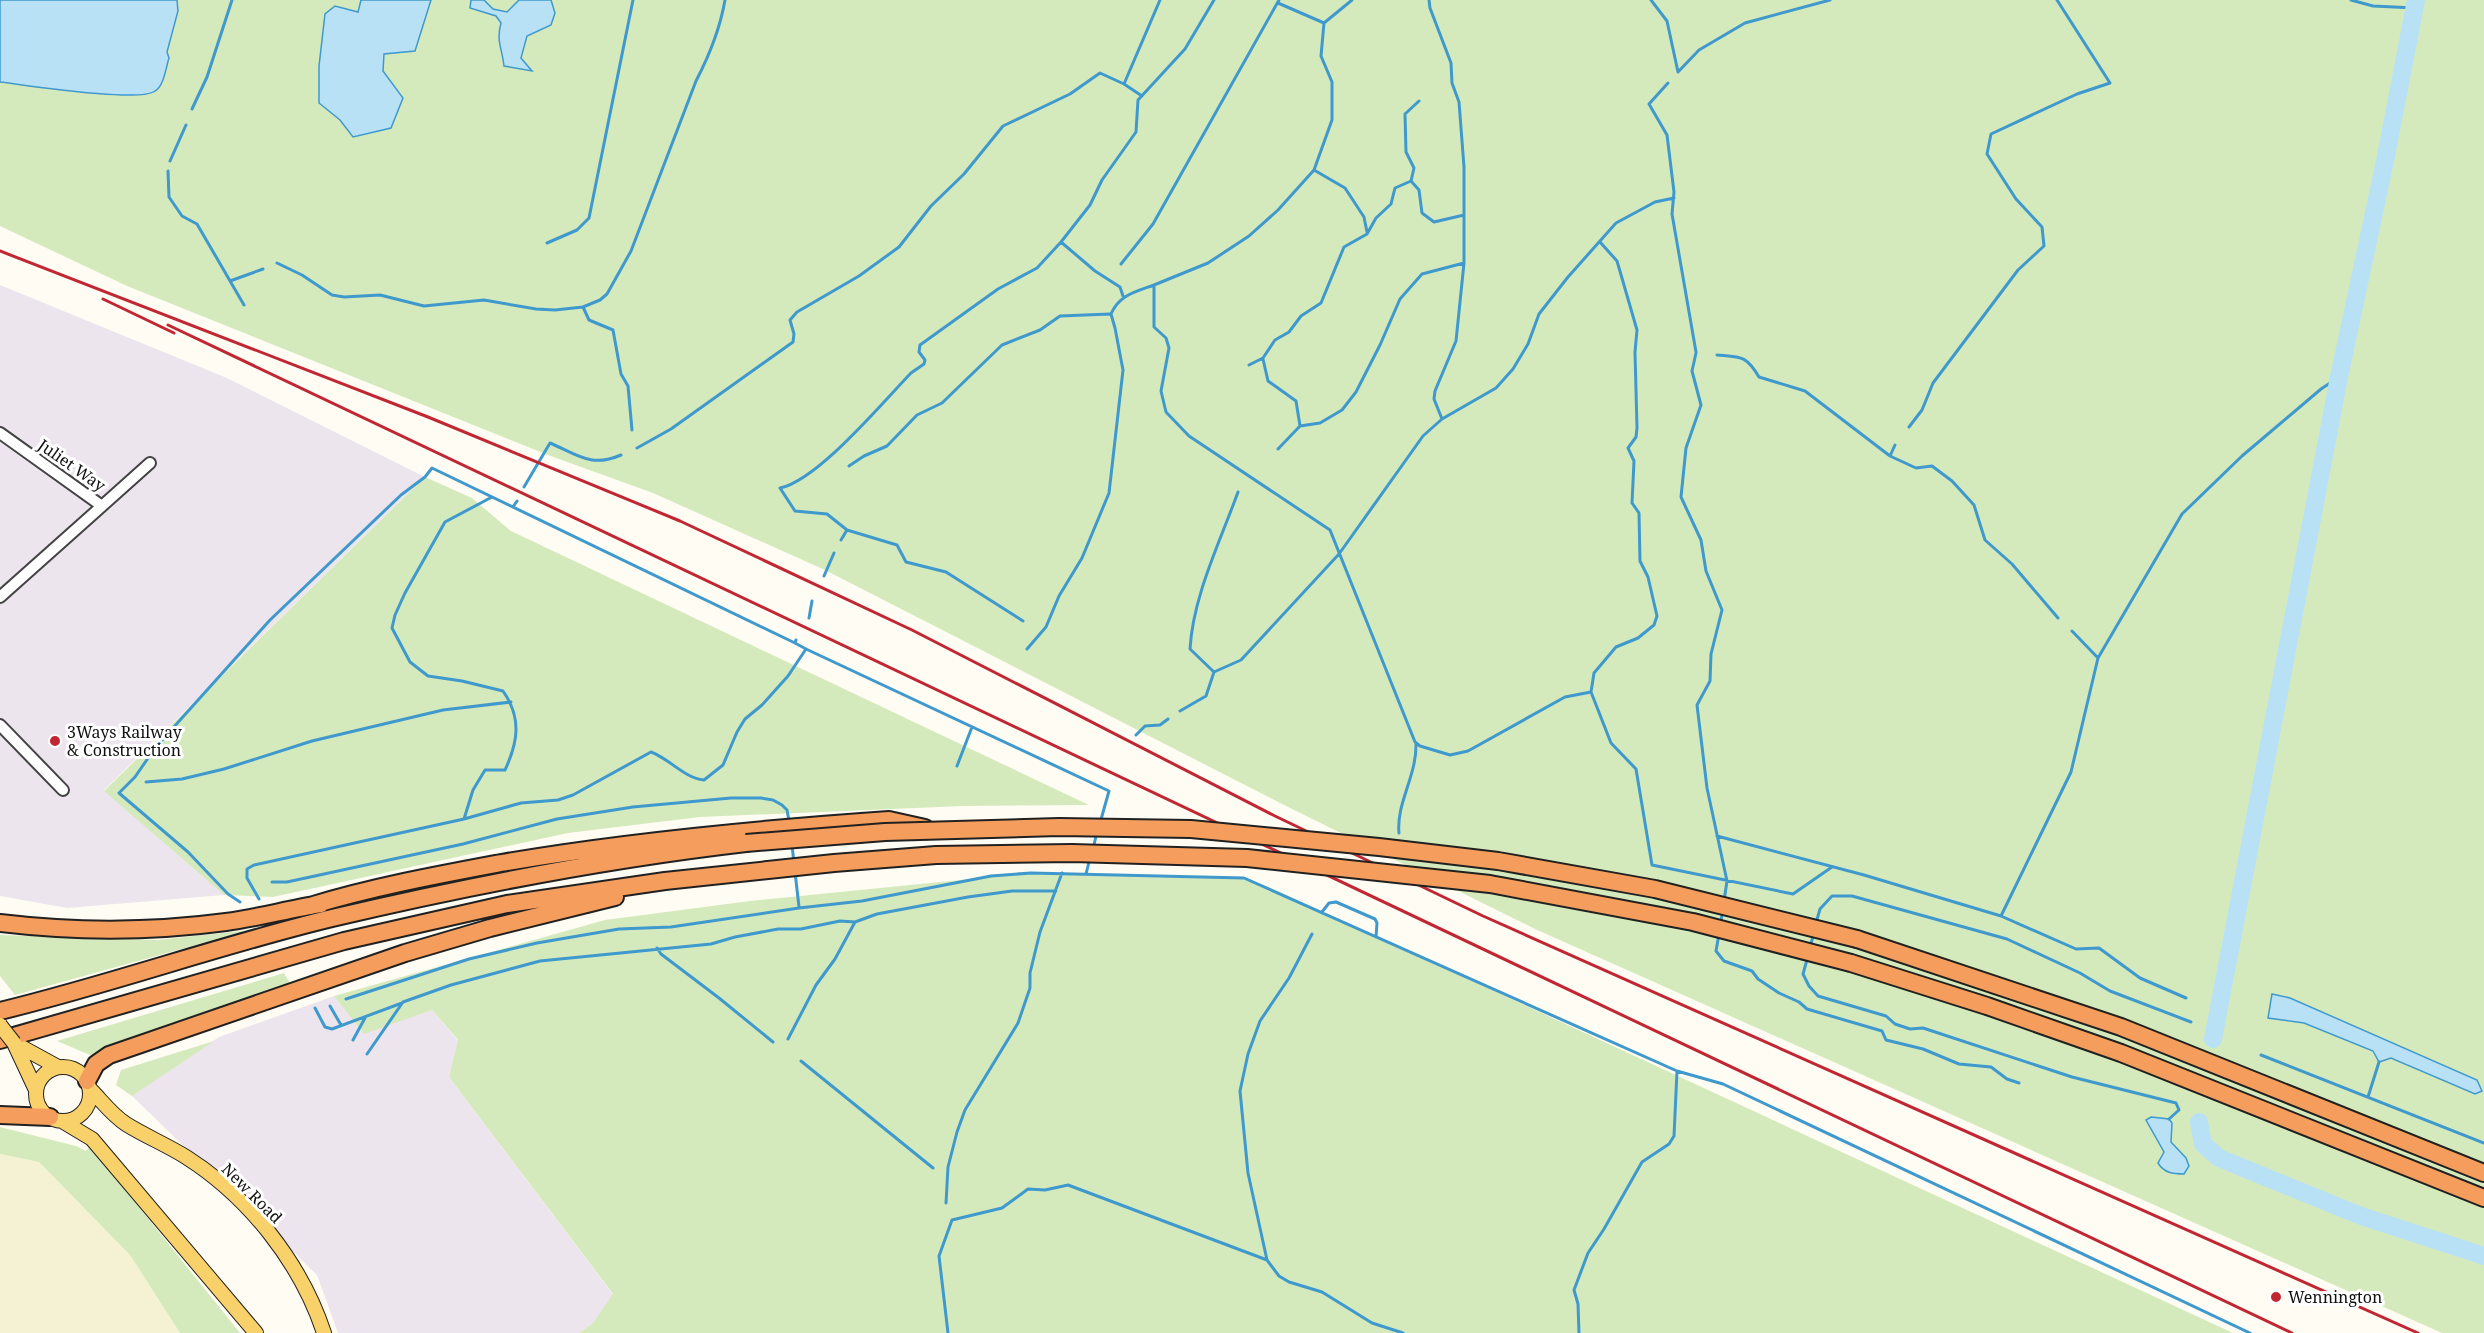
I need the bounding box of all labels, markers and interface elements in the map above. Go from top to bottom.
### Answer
street label: Juliet Way [33,433,111,497]
place label: 3Ways Railway & Construction [67,721,183,761]
marker: 3Ways Railway & Construction [48,734,62,748]
street label: New Road [217,1158,287,1228]
place label: Wennington [2288,1286,2382,1308]
marker: Wennington [2269,1290,2283,1304]

